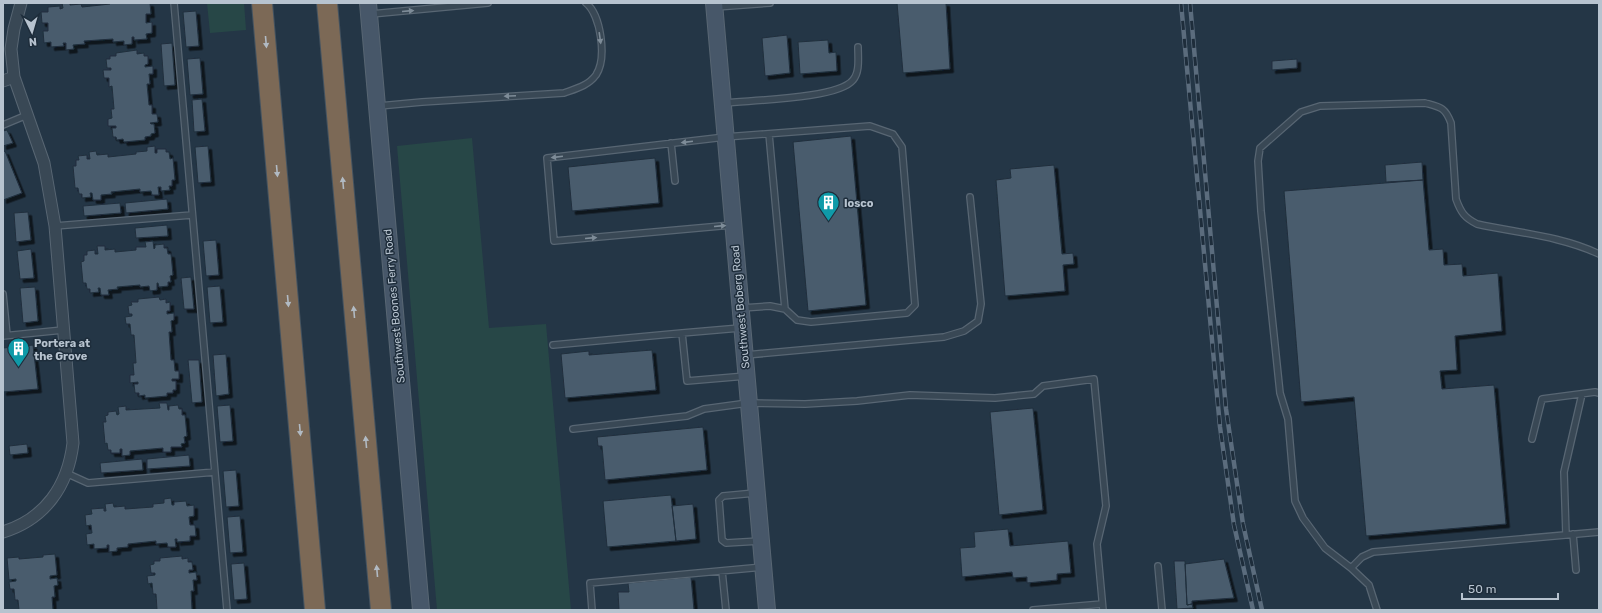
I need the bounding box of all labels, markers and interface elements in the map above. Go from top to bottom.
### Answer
one-way arrow [402,7,414,14]
north arrow [12,12,52,52]
one-way arrow [597,32,603,44]
text: N [28,35,37,48]
one-way arrow [262,36,269,48]
one-way arrow [504,93,516,100]
one-way arrow [680,138,693,145]
one-way arrow [551,154,563,160]
one-way arrow [274,165,280,177]
one-way arrow [340,177,346,189]
building icon: Iosco [816,190,842,223]
place label: Iosco [844,197,874,210]
one-way arrow [714,223,726,230]
street label: Southwest Boones Ferry Road [381,228,408,384]
one-way arrow [585,234,597,241]
street label: Southwest Boberg Road [729,245,752,369]
one-way arrow [285,295,292,307]
one-way arrow [351,306,358,318]
building icon: Portera at the Grove [6,336,32,369]
place label: Portera at the Grove [34,337,90,363]
one-way arrow [296,424,303,436]
one-way arrow [362,436,369,448]
one-way arrow [374,565,381,577]
scale bar [1462,575,1558,601]
text: 50 m [1468,582,1496,596]

